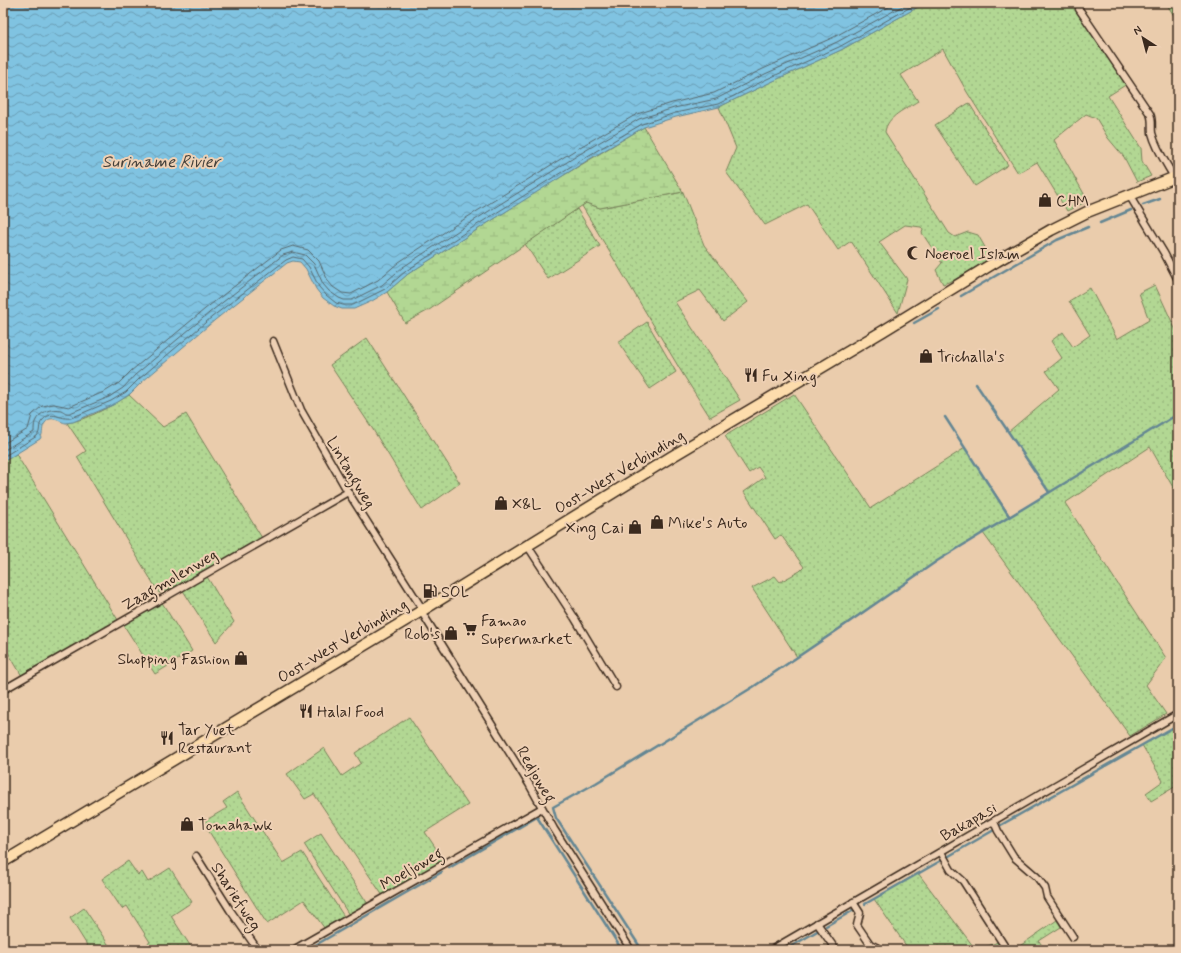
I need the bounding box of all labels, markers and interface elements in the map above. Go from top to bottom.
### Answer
north arrow [1123,18,1163,58]
text: N [1131,23,1145,39]
water label: Suriname Rivier [102,151,222,173]
place label: CHM [1056,191,1089,212]
shop icon: CHM [1037,192,1053,208]
place label: Noeroel Islam [925,244,1020,265]
mosque icon: Noeroel Islam [906,245,922,261]
place label: Trichalla's [937,347,1005,368]
shop icon: Trichalla's [918,348,934,364]
place label: Fu Xing [762,366,817,387]
restaurant icon: Fu Xing [743,367,759,383]
street label: Oost-West Verbinding [551,425,689,519]
street label: Lintangweg [320,433,380,513]
place label: X&L [512,494,541,515]
shop icon: X&L [493,495,509,511]
place label: Mike's Auto [668,513,748,534]
shop icon: Mike's Auto [649,514,665,530]
place label: Xing Cai [566,518,624,540]
shop icon: Xing Cai [627,519,643,535]
street label: Zaagmolenweg [118,544,222,617]
place label: SOL [441,582,469,603]
fuel station icon: SOL [422,583,438,599]
street label: Oost-West Verbinding [274,594,412,688]
place label: Famao Supermarket [481,611,573,650]
supermarket icon: Famao Supermarket [462,621,478,637]
place label: Rob's [404,624,440,645]
shop icon: Rob's [443,625,459,641]
place label: Shopping Fashion [117,649,230,670]
shop icon: Shopping Fashion [233,650,249,666]
place label: Halal Food [317,702,384,723]
restaurant icon: Halal Food [298,703,314,719]
place label: Tar Yuet Restaurant [178,720,253,759]
restaurant icon: Tar Yuet Restaurant [159,730,175,746]
street label: Redjoweg [510,742,560,808]
street label: Bakapasi [937,798,1001,847]
place label: Tomahawk [198,815,273,836]
shop icon: Tomahawk [179,816,195,832]
street label: Moeljoweg [377,843,447,897]
street label: Shariefweg [205,859,266,936]

